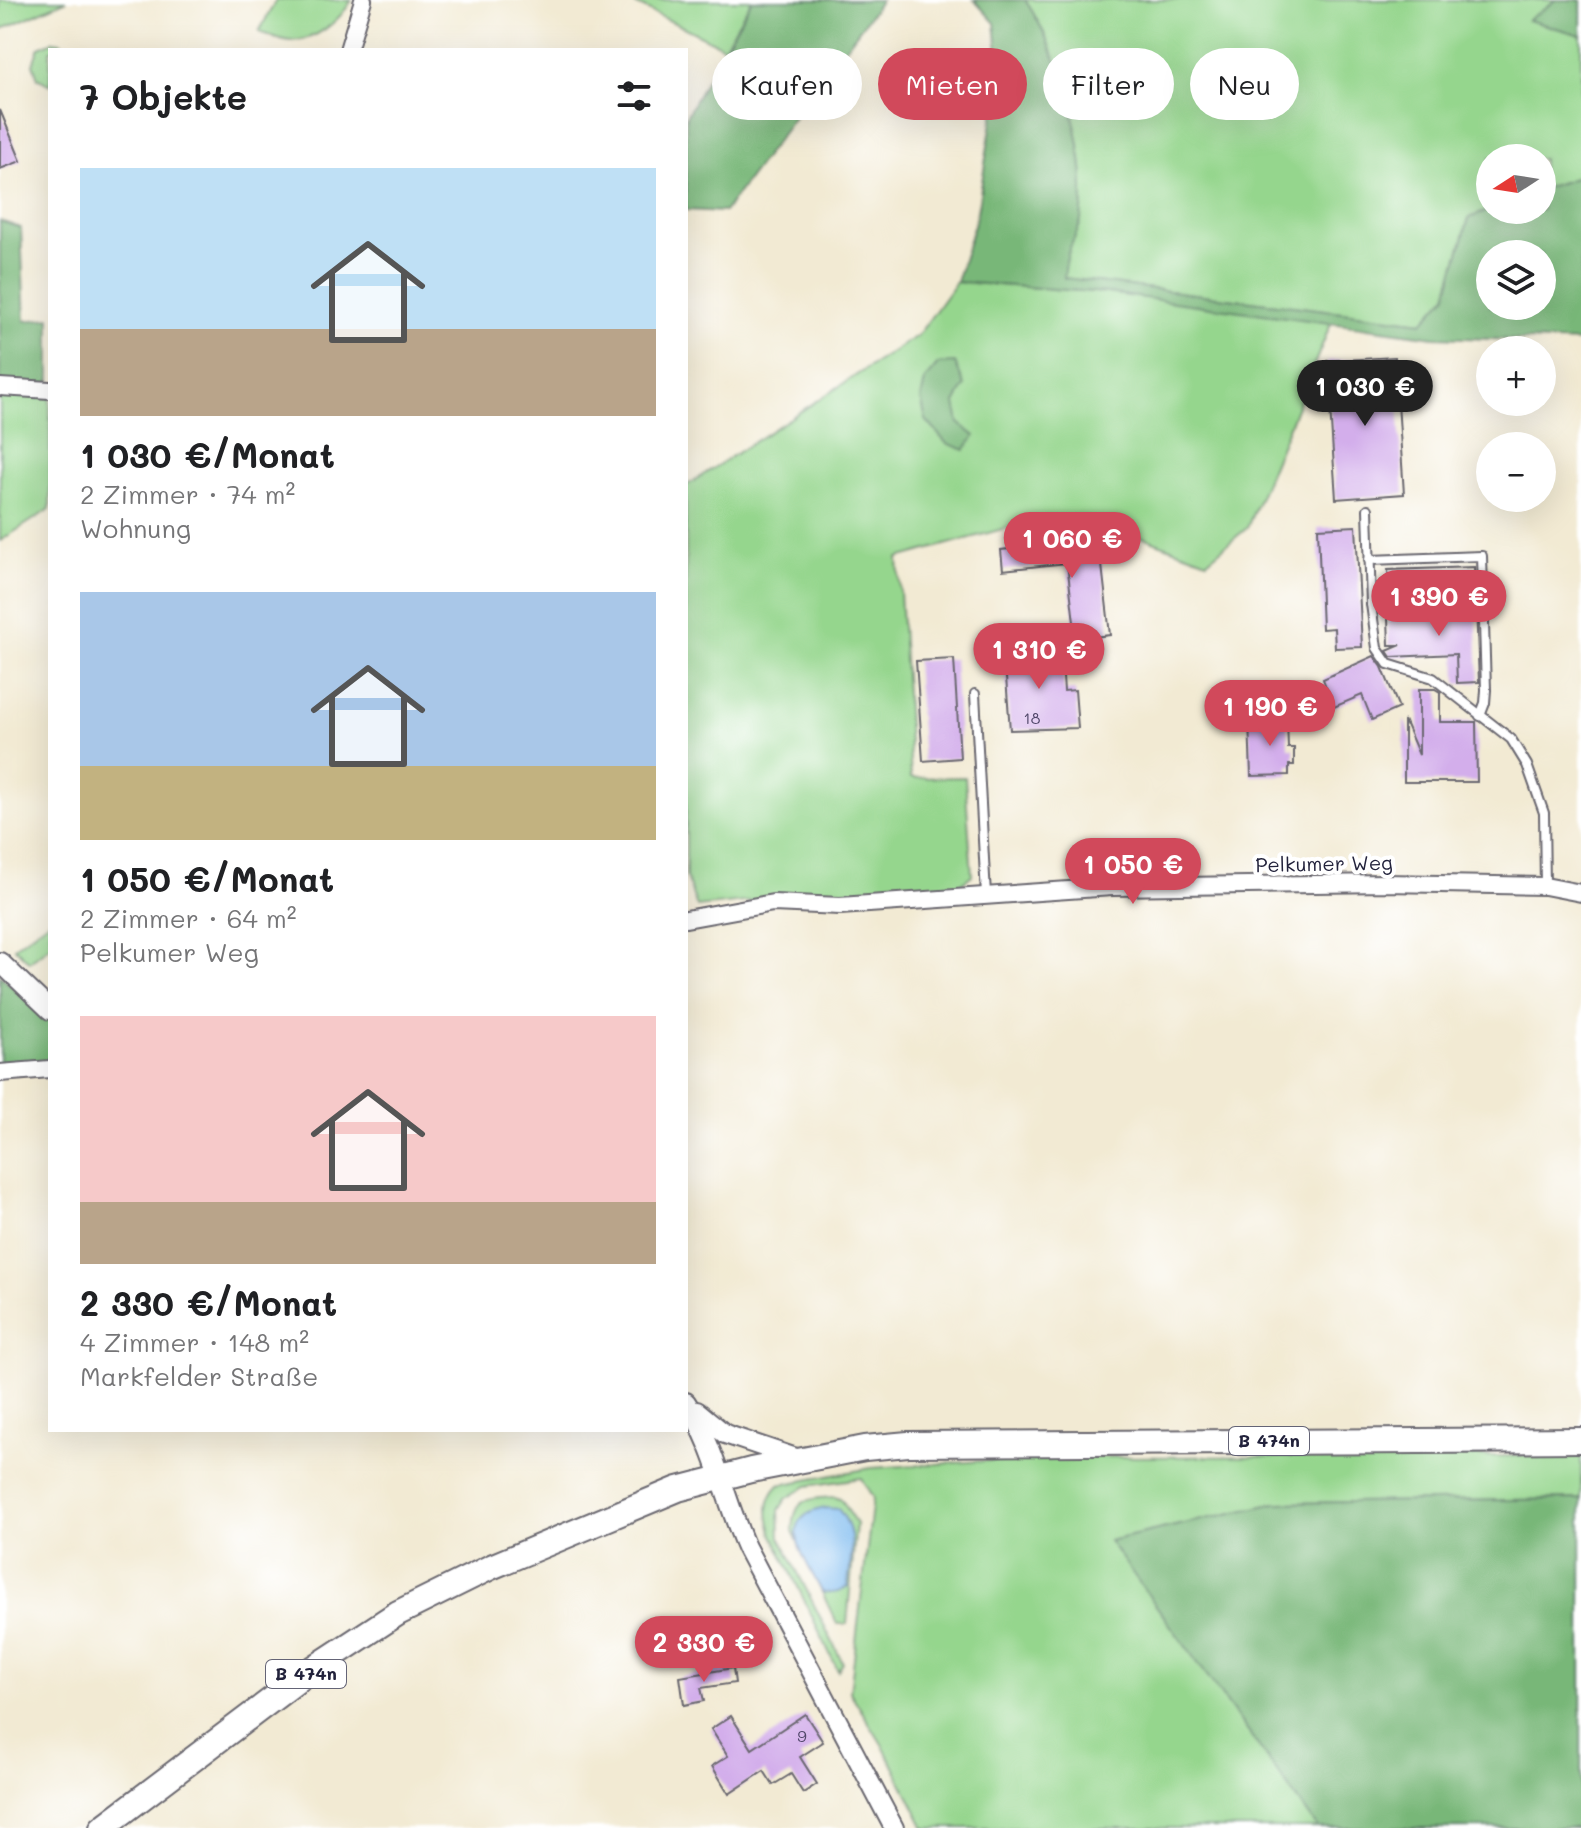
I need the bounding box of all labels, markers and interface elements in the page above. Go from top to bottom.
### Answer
chip: Kaufen [712,48,862,120]
chip: Mieten [878,48,1027,120]
chip: Filter [1043,48,1174,120]
chip: Neu [1190,48,1299,120]
text: 7 Objekte [80,74,247,119]
icon: filters [612,74,656,118]
north arrow [1476,144,1556,224]
map controls [1476,144,1556,512]
icon: home [296,220,440,364]
button: layers [1476,240,1556,320]
button: + [1476,336,1556,416]
pin: 1 030 € [1291,360,1439,428]
text: 1 030 € [1315,369,1415,403]
text: 1 030 €/Monat [80,432,335,477]
button: − [1476,432,1556,512]
text: 2 Zimmer · 74 m² [80,477,295,511]
text: Wohnung [80,511,191,545]
pin: 1 060 € [998,512,1146,580]
text: 1 060 € [1022,521,1122,555]
pin: 1 390 € [1365,570,1513,638]
text: 1 390 € [1389,579,1489,613]
pin: 1 310 € [965,623,1113,691]
text: 1 310 € [991,632,1087,666]
icon: home [296,644,440,788]
pin: 1 190 € [1196,680,1344,748]
text: 1 190 € [1222,689,1318,723]
house number: 18 [1024,707,1041,728]
pin: 1 050 € [1059,838,1207,906]
text: 1 050 € [1083,847,1183,881]
street label: Pelkumer Weg [1255,849,1393,877]
text: 1 050 €/Monat [80,856,334,901]
text: 2 Zimmer · 64 m² [80,901,297,935]
text: Pelkumer Weg [80,935,259,969]
icon: home [296,1068,440,1212]
text: 2 330 €/Monat [80,1280,337,1325]
text: 4 Zimmer · 148 m² [80,1325,309,1359]
text: Markfelder Straße [80,1359,318,1393]
road number: B 474n [1229,1427,1309,1455]
pin: 2 330 € [630,1616,778,1684]
text: 2 330 € [653,1625,755,1659]
road number: B 474n [266,1660,346,1688]
house number: 9 [797,1725,807,1746]

